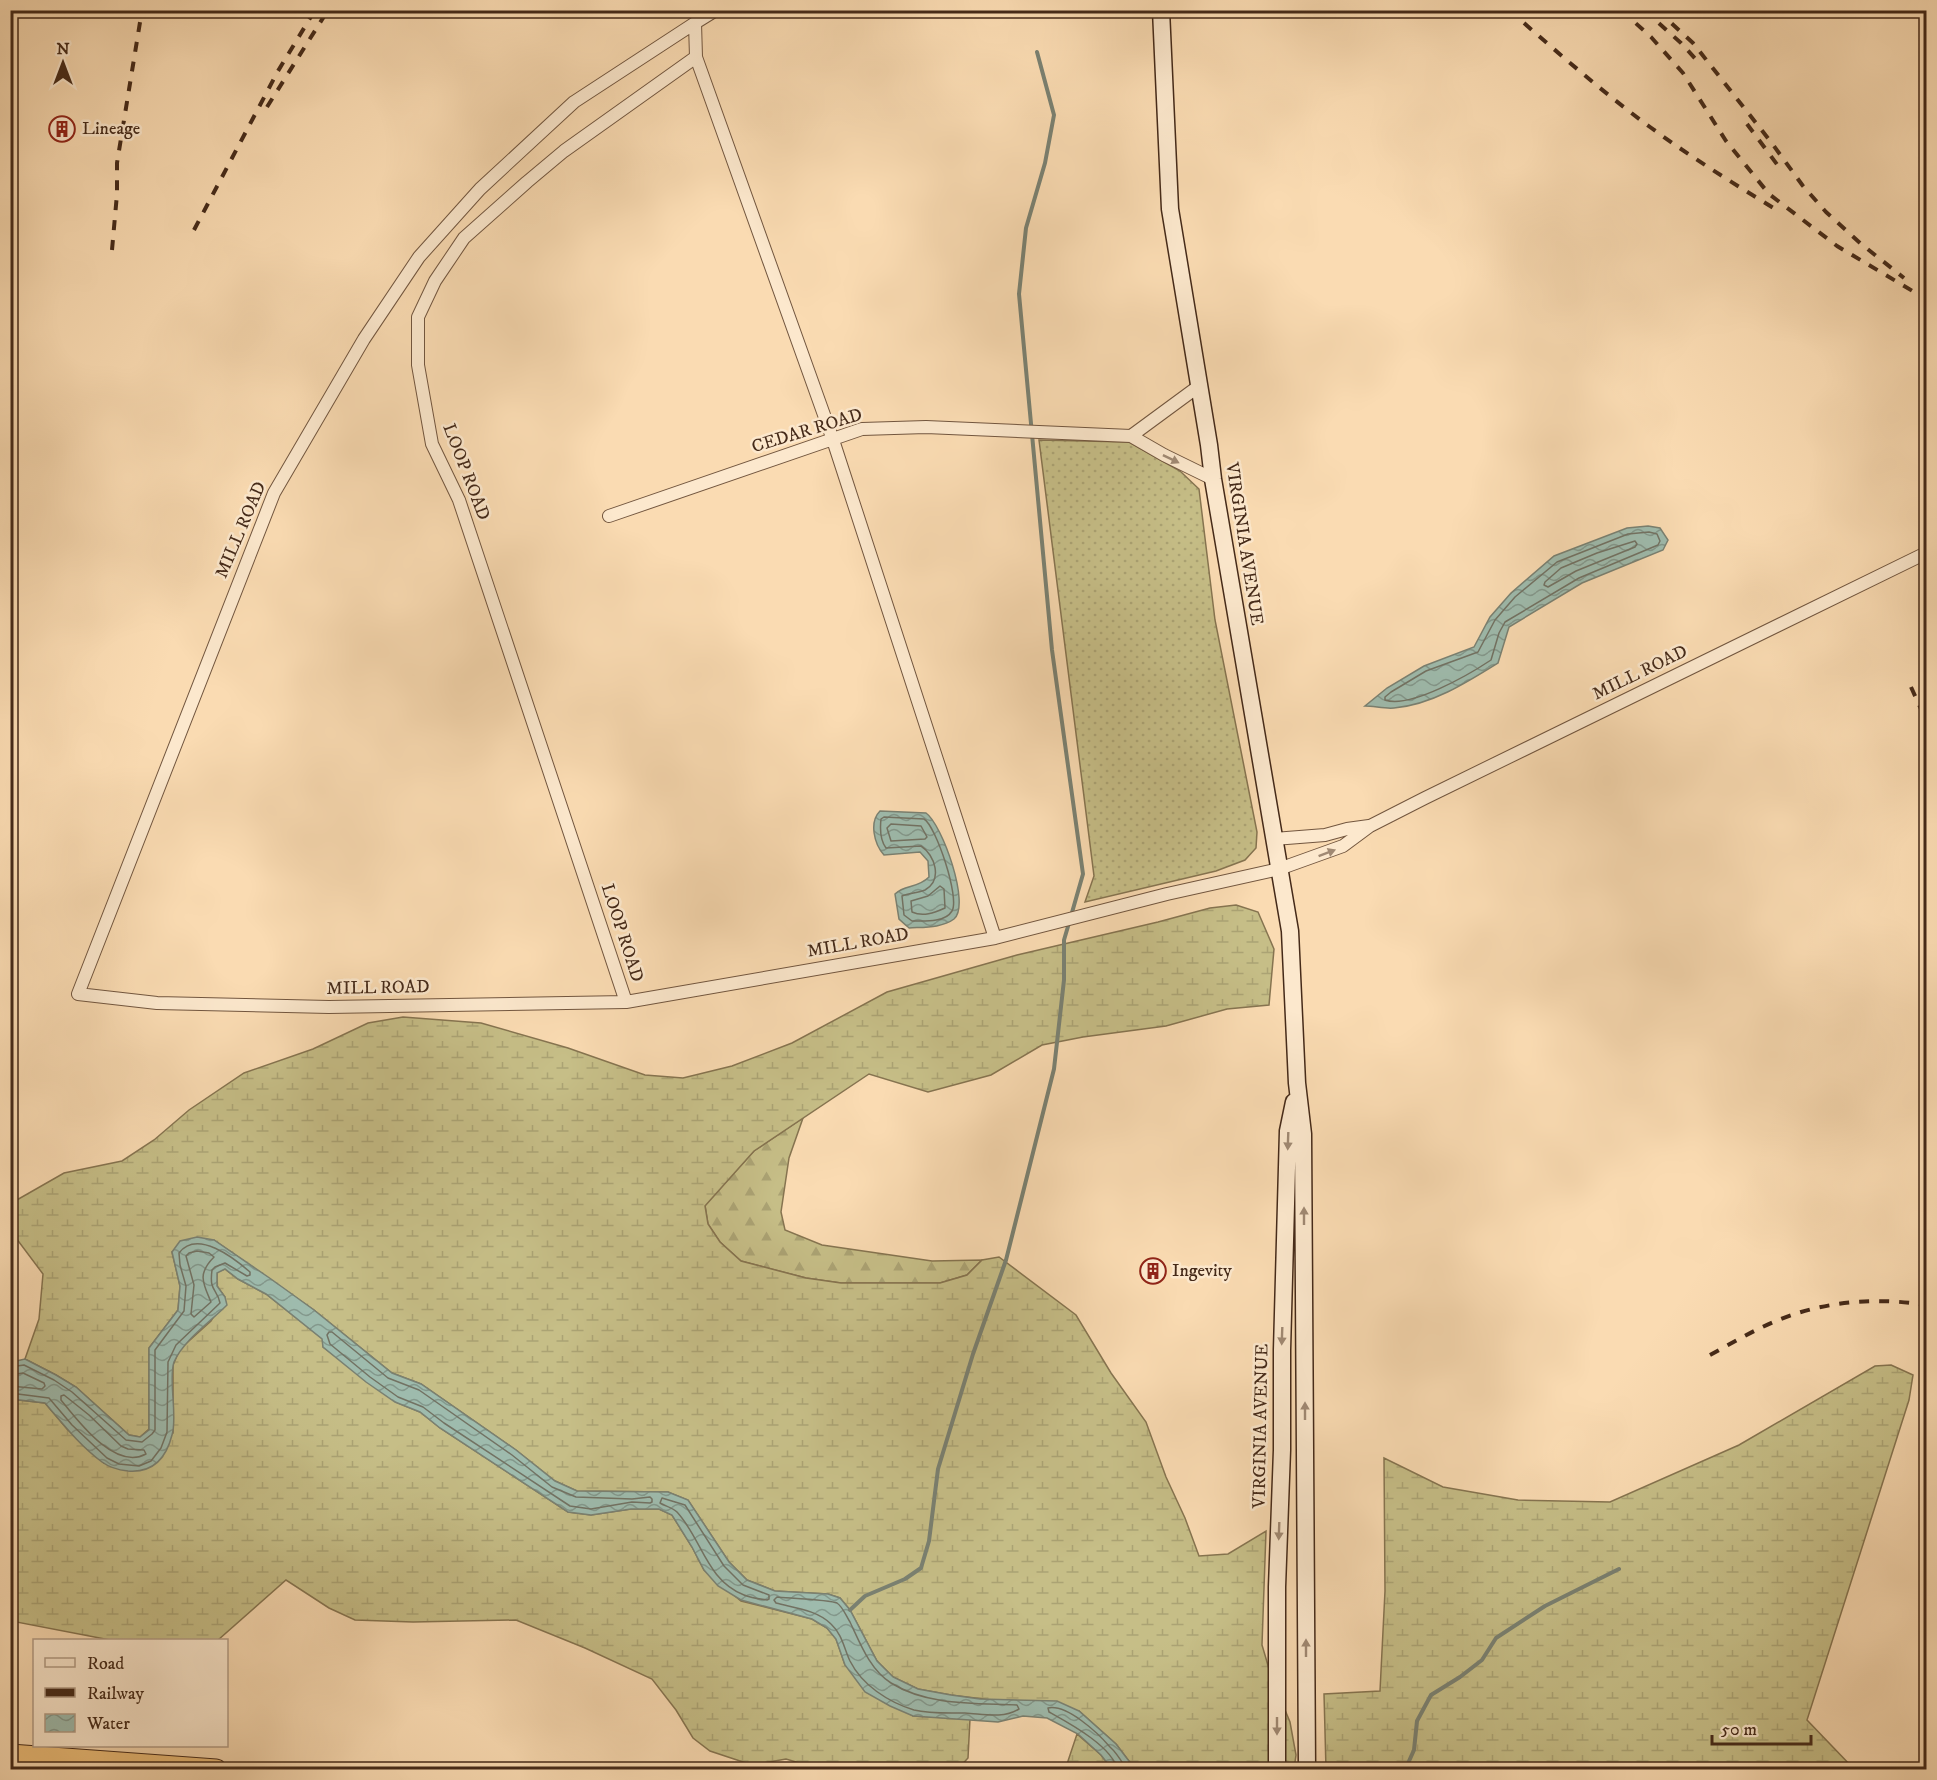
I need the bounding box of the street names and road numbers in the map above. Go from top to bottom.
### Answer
street label: CEDAR ROAD [749,404,865,458]
street label: LOOP ROAD [437,420,495,524]
street label: VIRGINIA AVENUE [1220,460,1268,627]
street label: MILL ROAD [211,478,271,582]
street label: MILL ROAD [1589,641,1691,705]
street label: LOOP ROAD [596,881,648,985]
street label: MILL ROAD [805,923,911,963]
street label: MILL ROAD [326,976,430,1000]
street label: VIRGINIA AVENUE [1249,1343,1273,1510]

